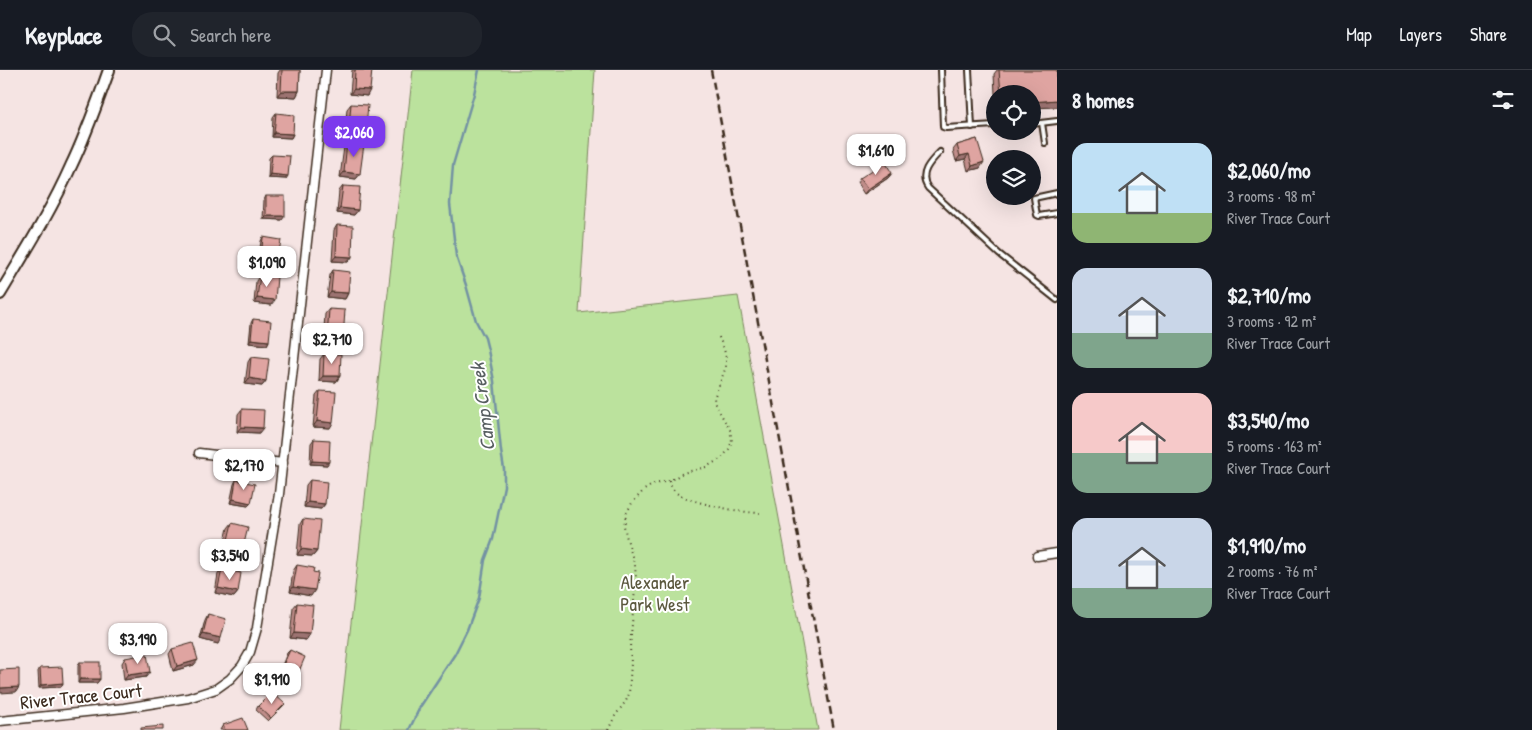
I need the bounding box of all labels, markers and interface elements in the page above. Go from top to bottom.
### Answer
search box [132,12,482,57]
text: Keyplace [25,19,102,51]
icon: search [150,21,178,49]
text: Search here [190,22,271,48]
text: Map [1346,22,1372,47]
text: Layers [1400,22,1442,47]
text: Share [1470,22,1507,47]
map controls [986,85,1041,205]
button: locate [986,85,1041,140]
text: 8 homes [1072,86,1134,115]
icon: filters [1489,86,1517,114]
pin: $2,060 [313,116,395,158]
text: $2,060 [334,121,374,143]
pin: $1,610 [835,134,917,176]
text: $1,610 [858,139,894,161]
button: layers [986,150,1041,205]
text: $2,060/mo [1227,156,1311,185]
icon: home [1112,163,1172,223]
text: 3 rooms · 98 m² [1227,185,1316,207]
text: River Trace Court [1227,207,1330,229]
pin: $1,090 [226,246,308,288]
text: $1,090 [248,251,286,273]
text: $2,710/mo [1227,281,1311,310]
icon: home [1112,288,1172,348]
text: 3 rooms · 92 m² [1227,310,1316,332]
pin: $2,710 [291,322,373,365]
text: $2,710 [312,328,352,350]
text: River Trace Court [1227,332,1330,354]
water label: Camp Creek [463,360,502,453]
text: $3,540/mo [1227,406,1309,435]
icon: home [1112,413,1172,473]
text: 5 rooms · 163 m² [1227,435,1322,457]
pin: $2,170 [203,448,285,491]
text: $2,170 [224,454,264,476]
text: River Trace Court [1227,457,1330,479]
text: $1,910/mo [1227,531,1306,560]
pin: $3,540 [189,538,271,581]
icon: home [1112,538,1172,598]
text: $3,540 [211,544,249,566]
text: 2 rooms · 76 m² [1227,560,1317,582]
park label: Alexander Park West [620,569,690,617]
text: River Trace Court [1227,582,1330,604]
pin: $3,190 [97,622,179,665]
text: $3,190 [119,628,157,650]
pin: $1,910 [231,662,313,705]
text: $1,910 [254,668,290,690]
street label: River Trace Court [19,677,144,715]

